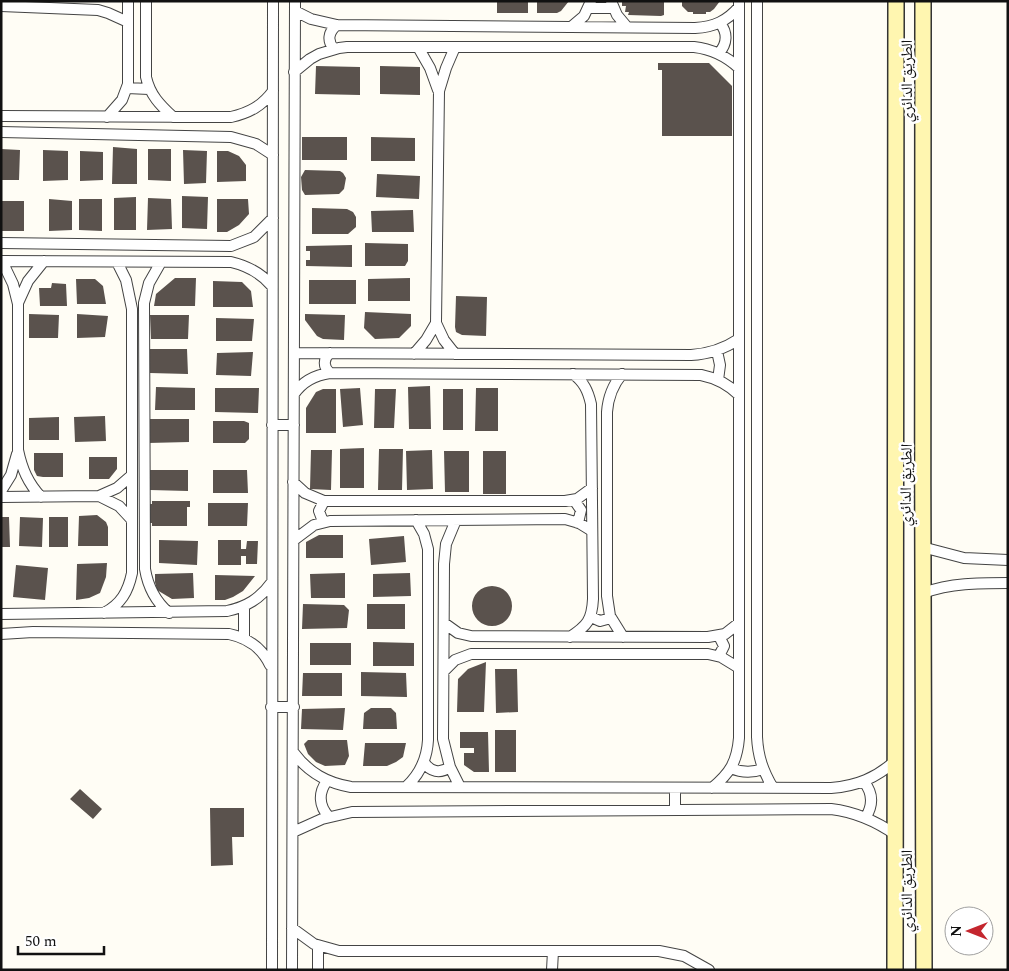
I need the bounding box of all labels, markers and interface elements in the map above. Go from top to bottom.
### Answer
street label: الطريق الدائري [895,40,919,122]
street label: الطريق الدائري [893,443,919,527]
street label: الطريق الدائري [895,850,919,932]
north arrow [944,906,994,956]
scale bar [18,924,104,956]
text: N [946,925,967,937]
text: 50 m [25,930,57,953]

